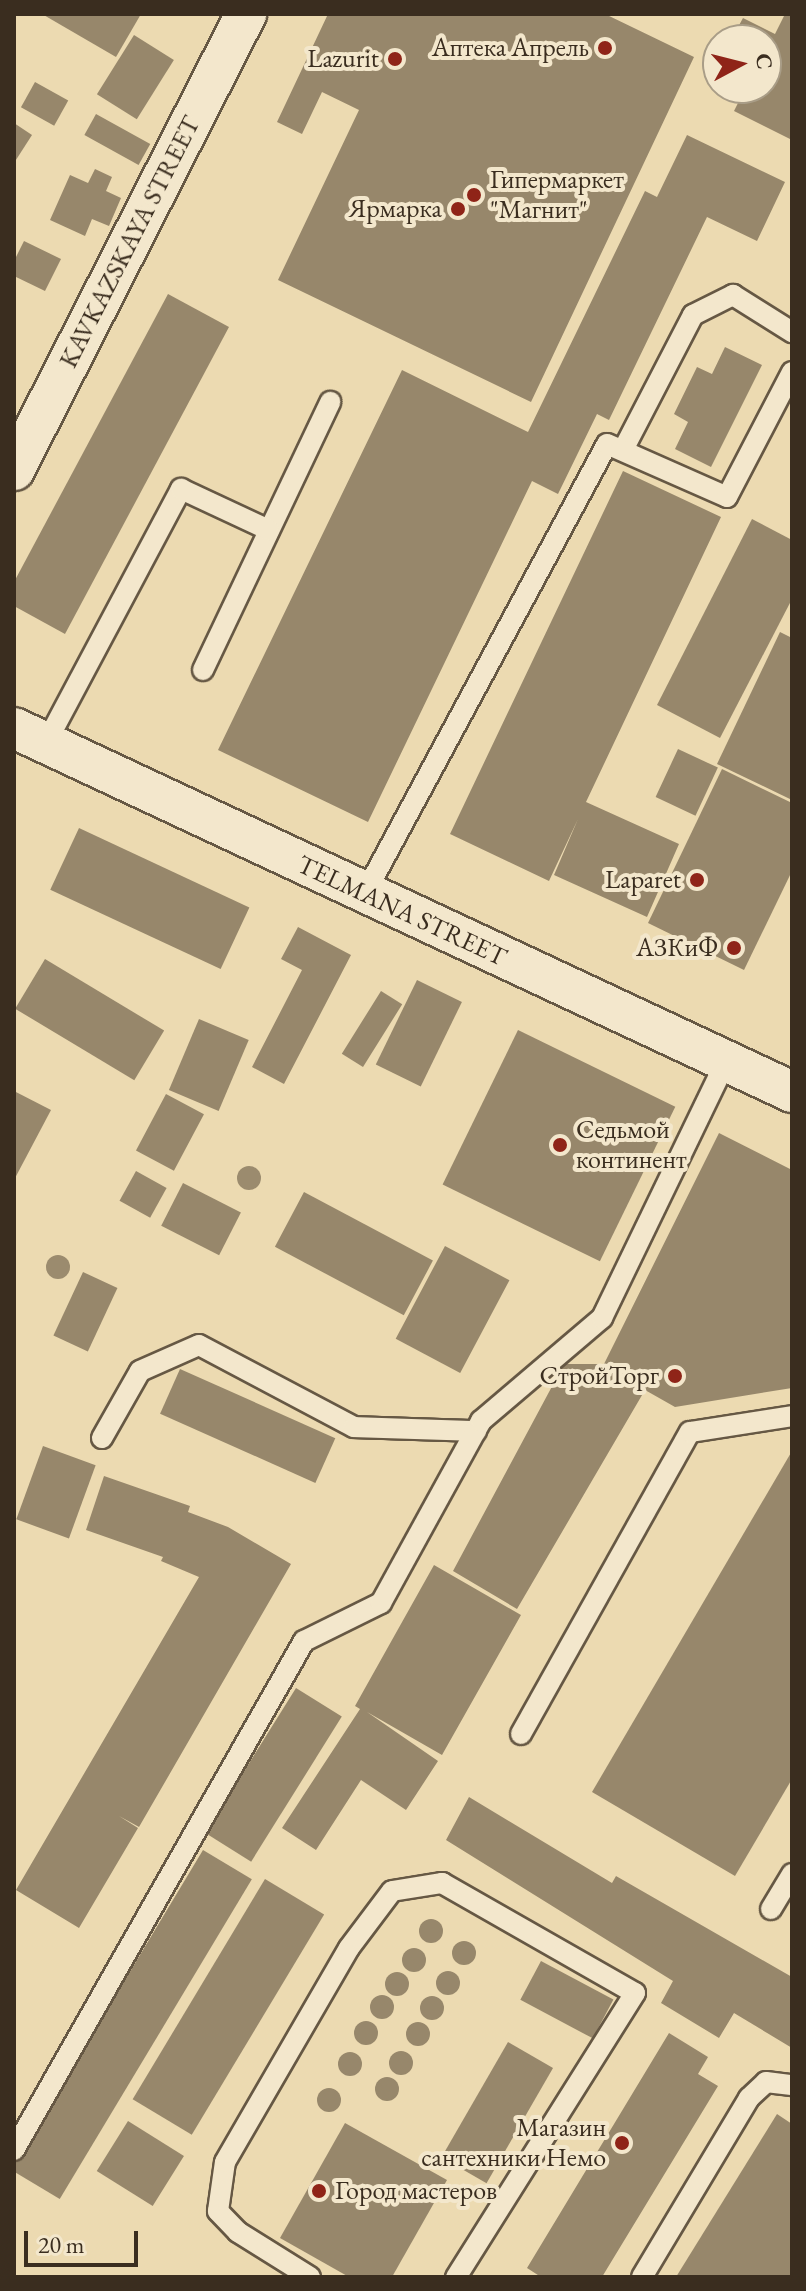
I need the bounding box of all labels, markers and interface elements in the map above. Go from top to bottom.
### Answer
north arrow [702,24,782,104]
place label: Аптека Апрель [432,32,589,64]
marker: Аптека Апрель [596,39,614,57]
place label: Lazurit [307,43,379,75]
marker: Lazurit [386,50,404,68]
text: С [749,52,780,71]
street label: KAVKAZSKAYA STREET [53,111,207,373]
place label: Гипермаркет "Магнит" [490,164,624,226]
marker: Гипермаркет "Магнит" [465,186,483,204]
place label: Ярмарка [349,193,442,225]
marker: Ярмарка [449,200,467,218]
street label: TELMANA STREET [292,849,512,973]
place label: Laparet [605,864,681,896]
marker: Laparet [688,871,706,889]
place label: АЗКиФ [636,932,718,964]
marker: АЗКиФ [725,939,743,957]
place label: Седьмой континент [576,1114,687,1176]
marker: Седьмой континент [551,1136,569,1154]
place label: СтройТорг [540,1360,659,1392]
marker: СтройТорг [666,1367,684,1385]
place label: Магазин сантехники Немо [421,2112,606,2174]
marker: Магазин сантехники Немо [613,2134,631,2152]
place label: Город мастеров [335,2175,497,2207]
marker: Город мастеров [310,2182,328,2200]
scale bar [28,2215,142,2265]
text: 20 m [38,2229,85,2260]

